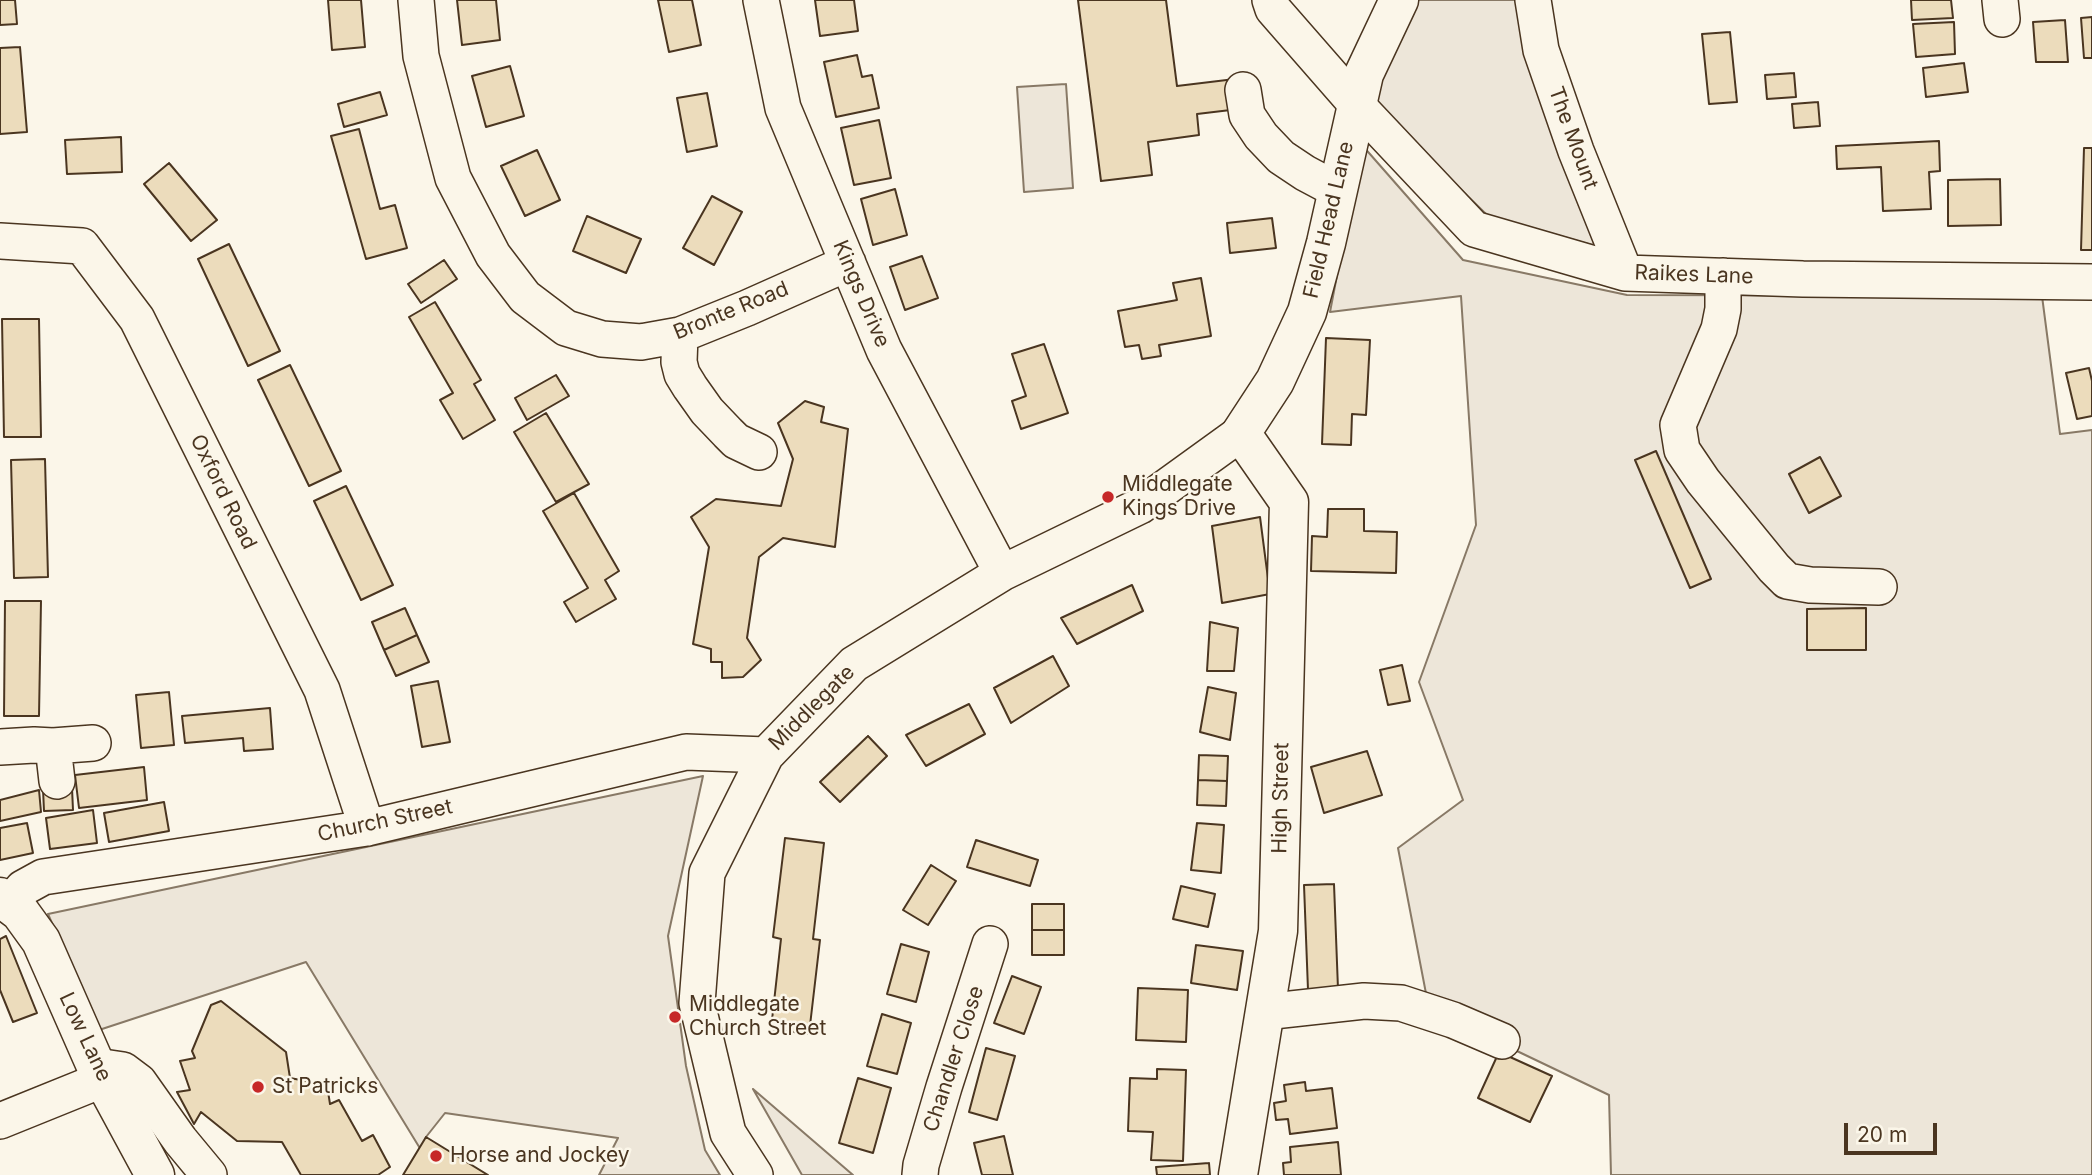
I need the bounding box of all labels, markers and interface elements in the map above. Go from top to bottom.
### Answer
street label: The Mount [1543,83,1603,193]
street label: Field Head Lane [1299,139,1359,301]
street label: Kings Drive [827,237,895,351]
street label: Raikes Lane [1634,260,1754,290]
street label: Bronte Road [670,277,792,345]
street label: Oxford Road [184,430,262,554]
place label: Middlegate Kings Drive [1122,472,1236,522]
marker: Middlegate Kings Drive [1100,489,1116,505]
street label: Middlegate [764,660,860,756]
street label: High Street [1267,742,1295,854]
street label: Church Street [315,794,455,848]
street label: Chandler Close [918,983,990,1135]
street label: Low Lane [53,988,117,1086]
place label: Middlegate Church Street [689,992,826,1042]
marker: Middlegate Church Street [667,1009,683,1025]
place label: St Patricks [272,1074,378,1100]
marker: St Patricks [250,1079,266,1095]
scale bar [1847,1108,1940,1152]
text: 20 m [1857,1122,1907,1147]
place label: Horse and Jockey [450,1143,630,1169]
marker: Horse and Jockey [428,1148,444,1164]

